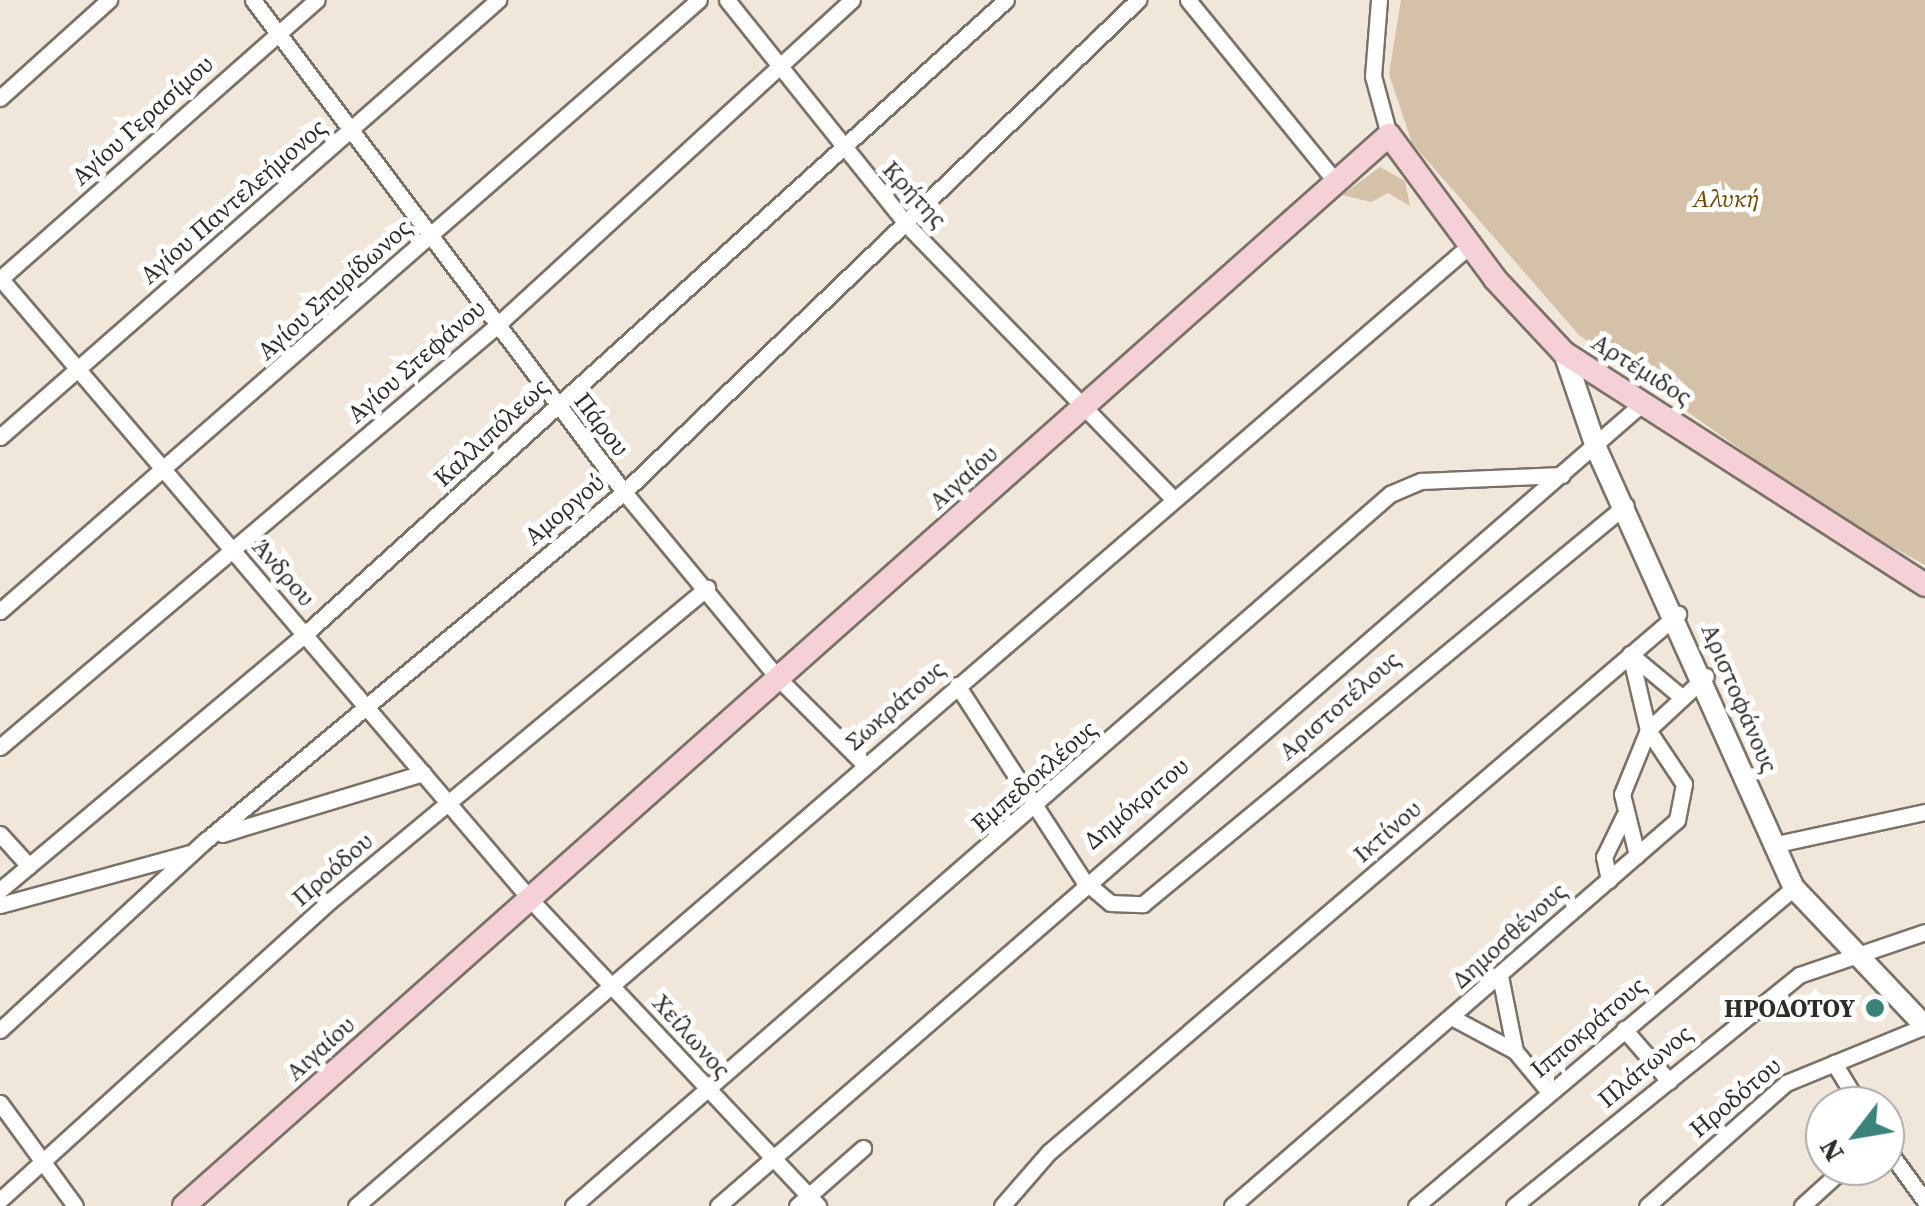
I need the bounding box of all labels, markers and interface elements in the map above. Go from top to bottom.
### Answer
street label: Αγίου Γερασίμου [65,49,219,191]
street label: Αγίου Παντελεήμονος [134,112,332,290]
street label: Κρήτης [876,154,954,234]
park label: Αλυκή [1693,183,1759,213]
street label: Αγίου Σπυρίδωνος [251,212,417,366]
street label: Αγίου Στεφάνου [341,293,491,429]
street label: Αρτέμιδος [1586,327,1698,411]
street label: Καλλιπόλεως [427,371,555,493]
street label: Πάρου [568,386,636,462]
street label: Αιγαίου [922,438,1004,516]
street label: Αμοργού [518,467,610,551]
street label: Άνδρου [246,532,322,612]
street label: Αριστοφάνους [1695,619,1785,777]
street label: Αριστοτέλους [1272,644,1406,766]
street label: Σωκράτους [839,654,951,756]
street label: Εμπεδοκλέους [965,713,1103,839]
street label: Δημόκριτου [1078,751,1194,855]
street label: Ικτίνου [1347,793,1427,869]
street label: Προόδου [285,826,379,912]
street label: Δημοσθένους [1445,876,1573,994]
street label: Ιπποκράτους [1524,970,1652,1084]
street label: Χείλωνος [646,988,738,1084]
place label: ΗΡΟΔΟΤΟΥ [1724,993,1855,1023]
marker: ΗΡΟΔΟΤΟΥ [1864,997,1886,1019]
street label: Αιγαίου [279,1009,361,1087]
street label: Πλάτωνος [1592,1018,1698,1114]
street label: Ηροδότου [1683,1050,1787,1144]
north arrow [1805,1086,1905,1186]
text: N [1809,1132,1853,1169]

